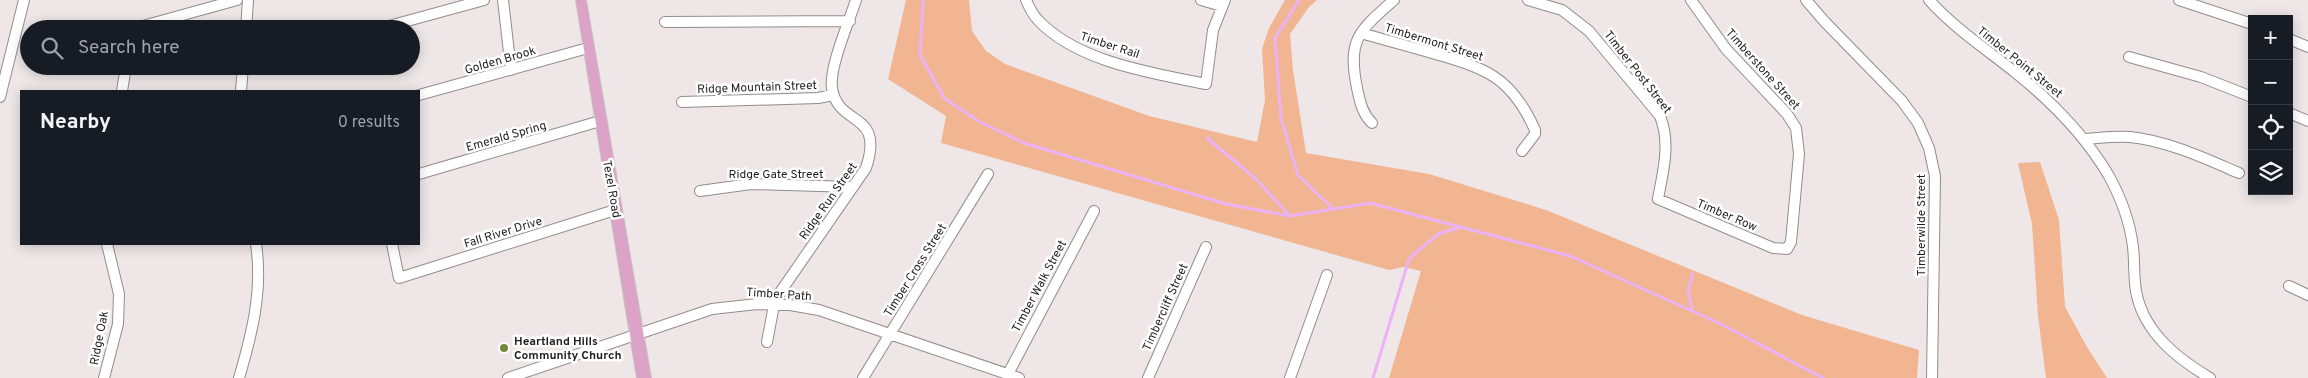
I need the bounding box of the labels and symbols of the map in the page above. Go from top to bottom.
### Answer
street label: Timbermont Street [1382,20,1485,66]
street label: Timber Point Street [1973,23,2065,102]
street label: Timberstone Street [1721,26,1803,114]
street label: Timber Post Street [1600,28,1675,117]
street label: Timber Rail [1078,29,1141,63]
street label: Golden Brook [463,43,538,79]
street label: Ridge Mountain Street [697,78,817,98]
street label: Emerald Spring [464,118,548,156]
street label: Tezel Road [598,159,624,219]
street label: Ridge Run Street [796,160,861,243]
street label: Ridge Gate Street [729,167,823,183]
street label: Timberwilde Street [1914,174,1930,276]
street label: Timber Row [1694,196,1760,236]
street label: Fall River Drive [462,213,544,252]
street label: Timber Cross Street [881,221,951,320]
street label: Timber Walk Street [1009,237,1071,335]
street label: Timbercliff Street [1139,261,1192,354]
street label: Timber Path [746,285,812,305]
street label: Ridge Oak [87,310,113,367]
place label: Heartland Hills Community Church [514,334,622,364]
marker: Heartland Hills Community Church [498,342,510,354]

